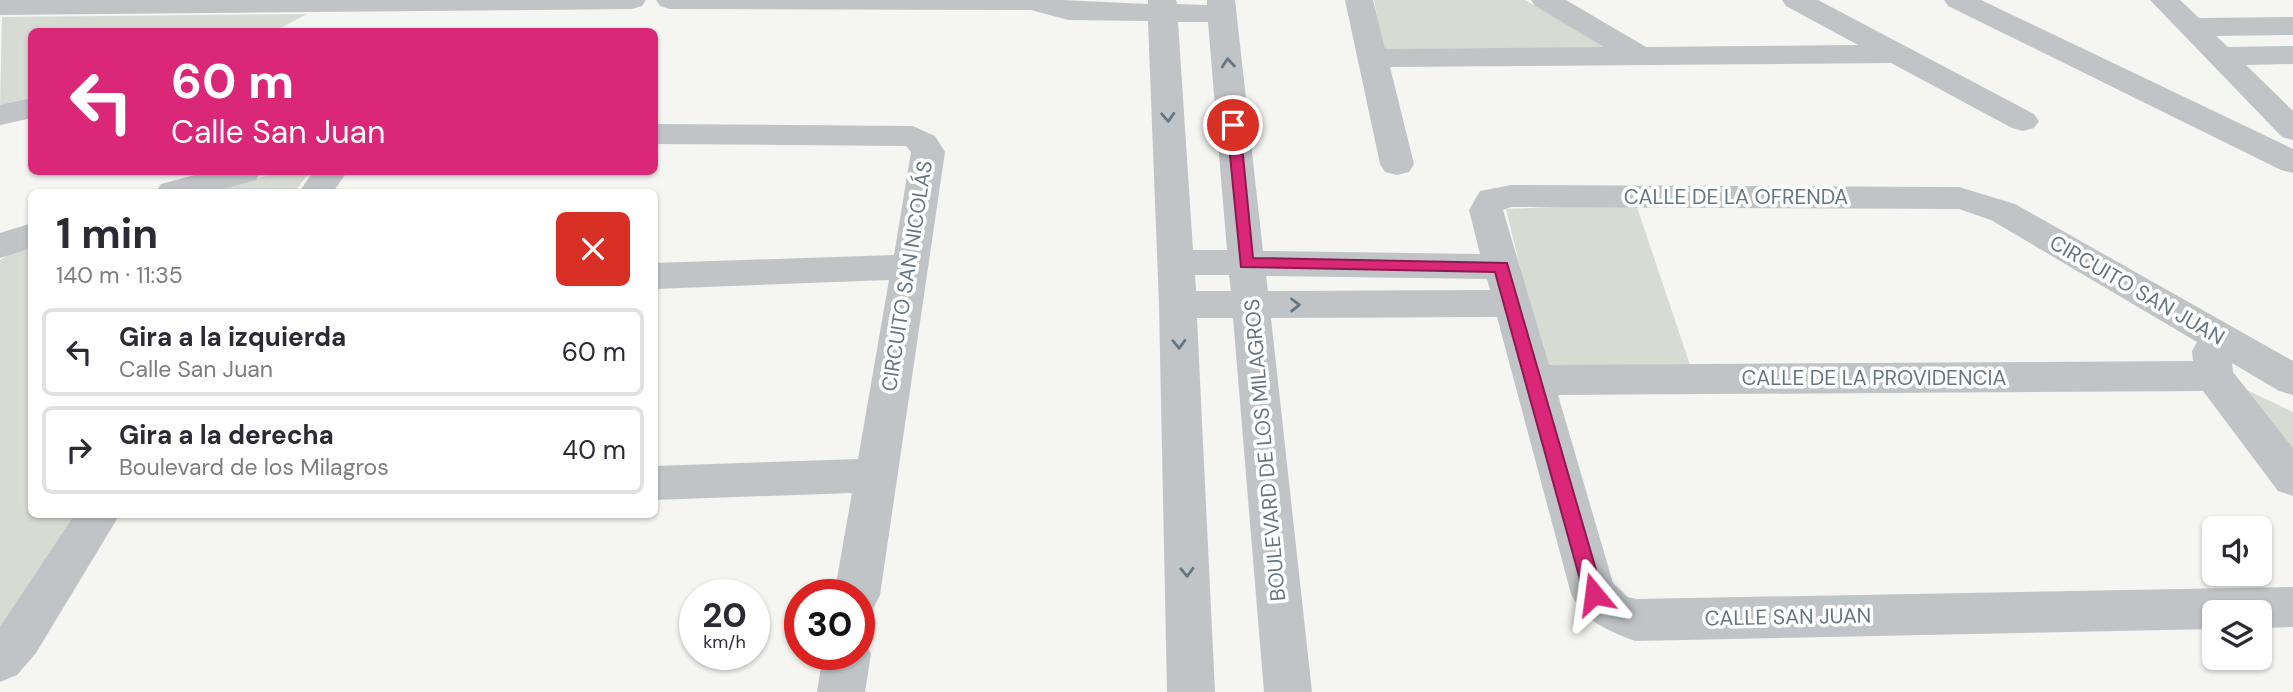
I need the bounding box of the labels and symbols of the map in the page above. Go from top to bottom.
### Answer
one-way arrow [1220,57,1235,69]
pin [1203,95,1263,155]
one-way arrow [1160,112,1175,123]
street label: CIRCUITO SAN NICOLÁS [875,159,939,393]
street label: CALLE DE LA OFRENDA [1624,183,1848,211]
street label: CIRCUITO SAN JUAN [2045,229,2229,351]
one-way arrow [1290,297,1301,313]
street label: BOULEVARD DE LOS MILAGROS [1238,298,1292,602]
one-way arrow [1171,339,1186,350]
street label: CALLE DE LA PROVIDENCIA [1742,364,2006,392]
position arrow [1557,557,1631,631]
one-way arrow [1179,566,1194,577]
speed limit sign: 30 [784,579,875,670]
street label: CALLE SAN JUAN [1704,602,1872,632]

